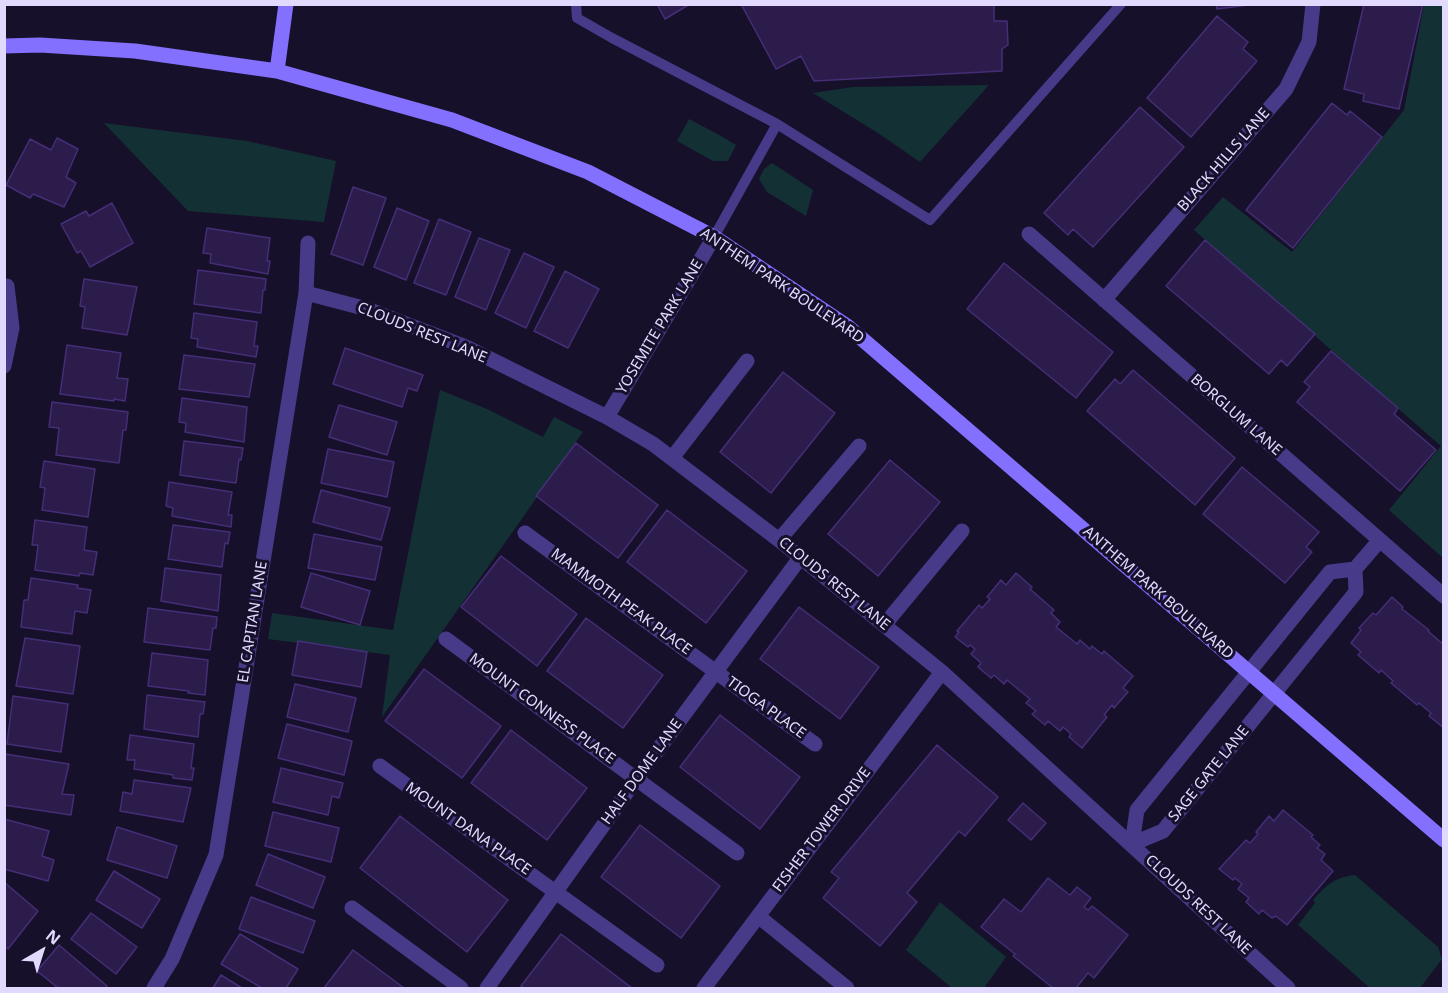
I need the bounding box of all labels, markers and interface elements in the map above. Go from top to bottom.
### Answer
street label: BLACK HILLS LANE [1174,105,1274,215]
street label: ANTHEM PARK BOULEVARD [697,224,867,348]
street label: YOSEMITE PARK LANE [613,257,707,397]
street label: CLOUDS REST LANE [355,299,489,367]
street label: BORGLUM LANE [1187,370,1285,460]
street label: ANTHEM PARK BOULEVARD [1079,523,1237,663]
street label: CLOUDS REST LANE [775,534,893,634]
street label: MAMMOTH PEAK PLACE [547,545,695,659]
street label: EL CAPITAN LANE [235,560,271,684]
street label: MOUNT CONNESS PLACE [465,650,619,768]
street label: TIOGA PLACE [723,673,809,743]
street label: HALF DOME LANE [598,716,686,828]
street label: SAGE GATE LANE [1165,723,1253,825]
street label: FISHER TOWER DRIVE [769,764,875,896]
street label: MOUNT DANA PLACE [402,779,534,879]
street label: CLOUDS REST LANE [1141,851,1255,959]
north arrow [12,921,72,981]
text: N [41,924,65,950]

